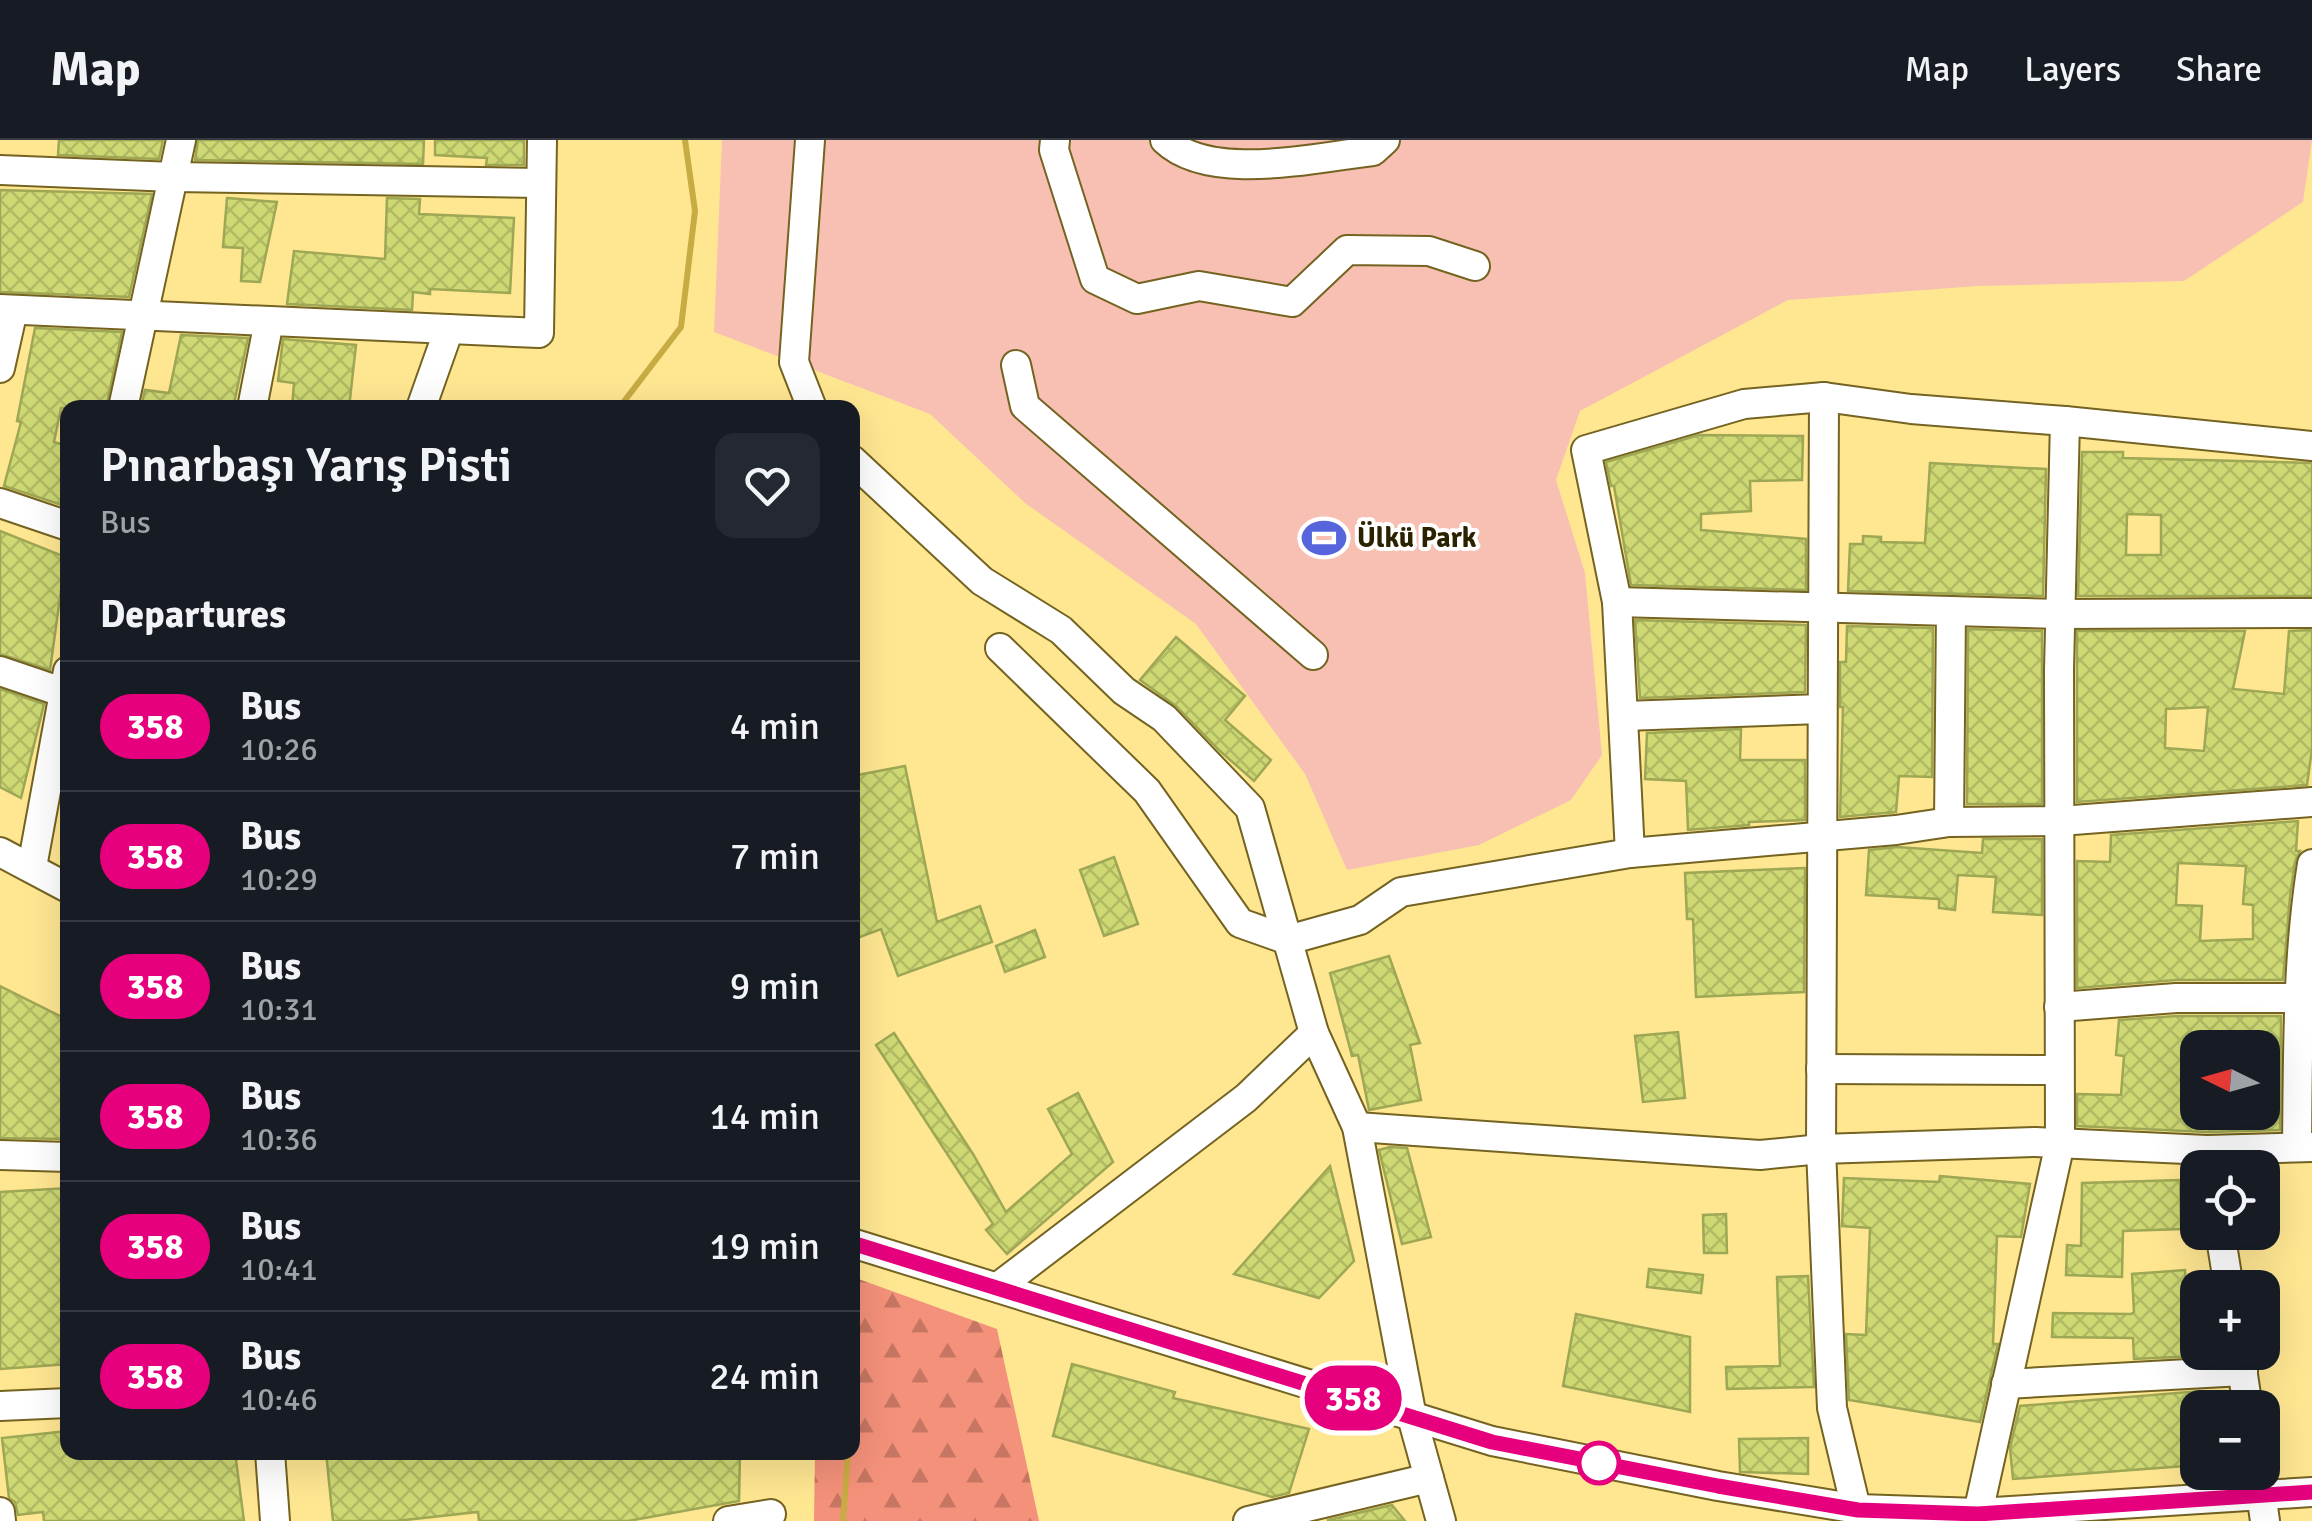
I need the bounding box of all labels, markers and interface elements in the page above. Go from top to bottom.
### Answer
text: Map [50,40,140,99]
text: Map [1905,48,1969,91]
text: Layers [2024,48,2121,91]
text: Share [2176,48,2262,91]
button: heart [715,433,820,538]
text: Pınarbaşı Yarış Pisti [100,436,512,495]
text: Bus [100,503,151,542]
sports icon: Ülkü Park [1300,514,1348,562]
place label: Ülkü Park [1357,521,1477,555]
text: Departures [100,591,286,638]
text: Bus [240,683,301,730]
text: 4 min [730,703,820,750]
text: 358 [127,705,183,748]
text: 10:26 [240,730,318,769]
text: Bus [240,813,301,860]
text: 7 min [730,833,820,880]
text: 358 [127,835,183,878]
text: 10:29 [240,860,318,899]
text: Bus [240,943,301,990]
text: 9 min [730,963,820,1010]
text: 358 [127,965,183,1008]
text: 10:31 [240,990,318,1029]
north arrow [2180,1030,2280,1130]
map controls [2180,1030,2280,1490]
text: Bus [240,1073,301,1120]
text: 14 min [709,1093,820,1140]
text: 358 [127,1095,183,1138]
text: 10:36 [240,1120,318,1159]
button: locate [2180,1150,2280,1250]
text: Bus [240,1203,301,1250]
text: 19 min [709,1223,820,1270]
text: 358 [127,1225,183,1268]
text: 10:41 [240,1250,318,1289]
button: + [2180,1270,2280,1370]
text: Bus [240,1333,301,1380]
text: 24 min [709,1353,820,1400]
text: 358 [127,1355,183,1398]
line badge: 358 [1296,1366,1410,1430]
text: 358 [1325,1377,1381,1420]
text: 10:46 [240,1380,318,1419]
button: − [2180,1390,2280,1490]
unlabelled marker [1578,1442,1620,1484]

